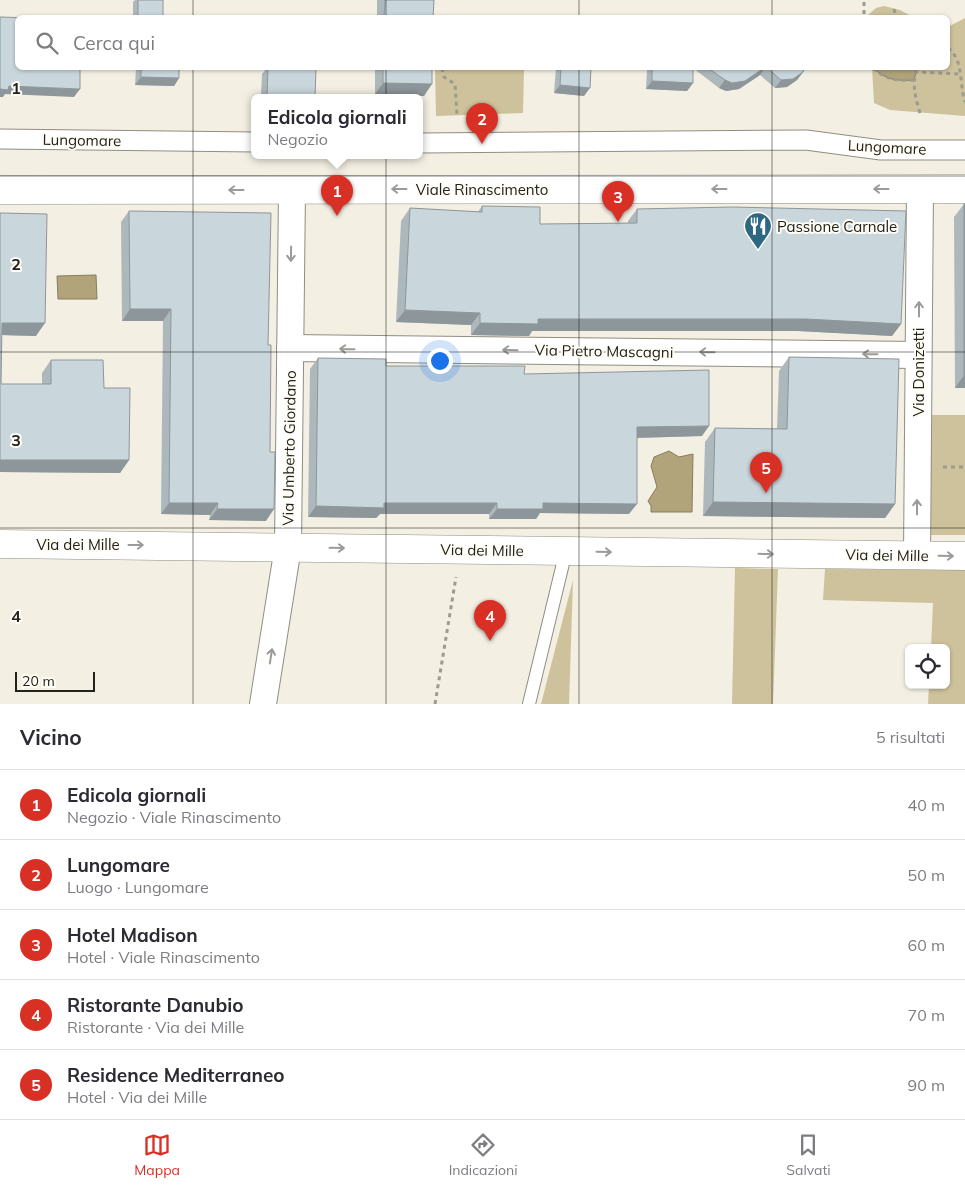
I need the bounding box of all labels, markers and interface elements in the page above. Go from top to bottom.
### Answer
search box [15,15,950,70]
icon: search [33,29,61,57]
text: Cerca qui [73,31,155,55]
text: 1 [11,78,21,98]
popup [251,94,423,159]
pin: 2 [466,103,498,144]
text: Edicola giornali [267,105,407,129]
text: Negozio [267,129,328,149]
street label: Lungomare [42,130,122,150]
street label: Lungomare [847,135,927,159]
pin: 1 [321,175,353,216]
street label: Viale Rinascimento [416,180,548,199]
pin: 3 [602,181,634,222]
one-way arrow [711,184,728,194]
one-way arrow [874,184,890,194]
one-way arrow [229,185,245,195]
one-way arrow [391,185,407,194]
restaurant icon: Passione Carnale [743,211,773,250]
place label: Passione Carnale [777,217,897,236]
one-way arrow [286,246,296,262]
text: 2 [11,254,21,274]
one-way arrow [914,302,924,318]
street label: Via Donizetti [909,328,928,416]
street label: Via Pietro Mascagni [535,340,673,362]
one-way arrow [339,344,356,354]
one-way arrow [502,346,518,355]
your location [427,348,453,374]
one-way arrow [699,348,715,357]
one-way arrow [862,349,878,359]
street label: Via Umberto Giordano [278,370,300,526]
text: 3 [11,430,21,450]
pin: 5 [750,452,782,493]
one-way arrow [912,499,922,516]
street label: Via dei Mille [36,535,120,554]
one-way arrow [128,540,144,550]
street label: Via dei Mille [440,540,524,560]
one-way arrow [328,543,344,553]
street label: Via dei Mille [845,545,929,565]
one-way arrow [596,547,612,557]
one-way arrow [758,549,774,558]
one-way arrow [938,551,954,561]
pin: 4 [474,600,506,641]
text: 4 [11,606,21,626]
map controls [905,644,950,689]
button: locate [905,644,950,689]
one-way arrow [266,648,276,664]
scale bar [15,669,95,692]
text: 20 m [22,672,55,690]
text: Vicino [20,724,82,750]
text: 5 risultati [876,727,945,747]
text: Edicola giornali [67,783,206,807]
text: 1 [31,795,41,815]
text: 40 m [908,795,945,815]
text: Negozio · Viale Rinascimento [67,807,281,827]
text: Lungomare [67,853,170,877]
text: 2 [31,865,41,885]
text: 50 m [908,865,945,885]
text: Luogo · Lungomare [67,877,209,897]
text: Hotel Madison [67,923,198,947]
text: 3 [31,935,41,955]
text: 60 m [908,935,945,955]
text: Hotel · Viale Rinascimento [67,947,260,967]
text: Ristorante Danubio [67,993,243,1017]
text: 4 [31,1005,41,1025]
text: 70 m [908,1005,945,1025]
text: Ristorante · Via dei Mille [67,1017,244,1037]
text: Residence Mediterraneo [67,1063,285,1087]
text: 5 [31,1075,41,1095]
text: 90 m [908,1075,945,1095]
text: Hotel · Via dei Mille [67,1087,207,1107]
tab: Mappa [134,1131,180,1179]
tab: Indicazioni [449,1131,518,1179]
tab: Salvati [786,1131,831,1179]

